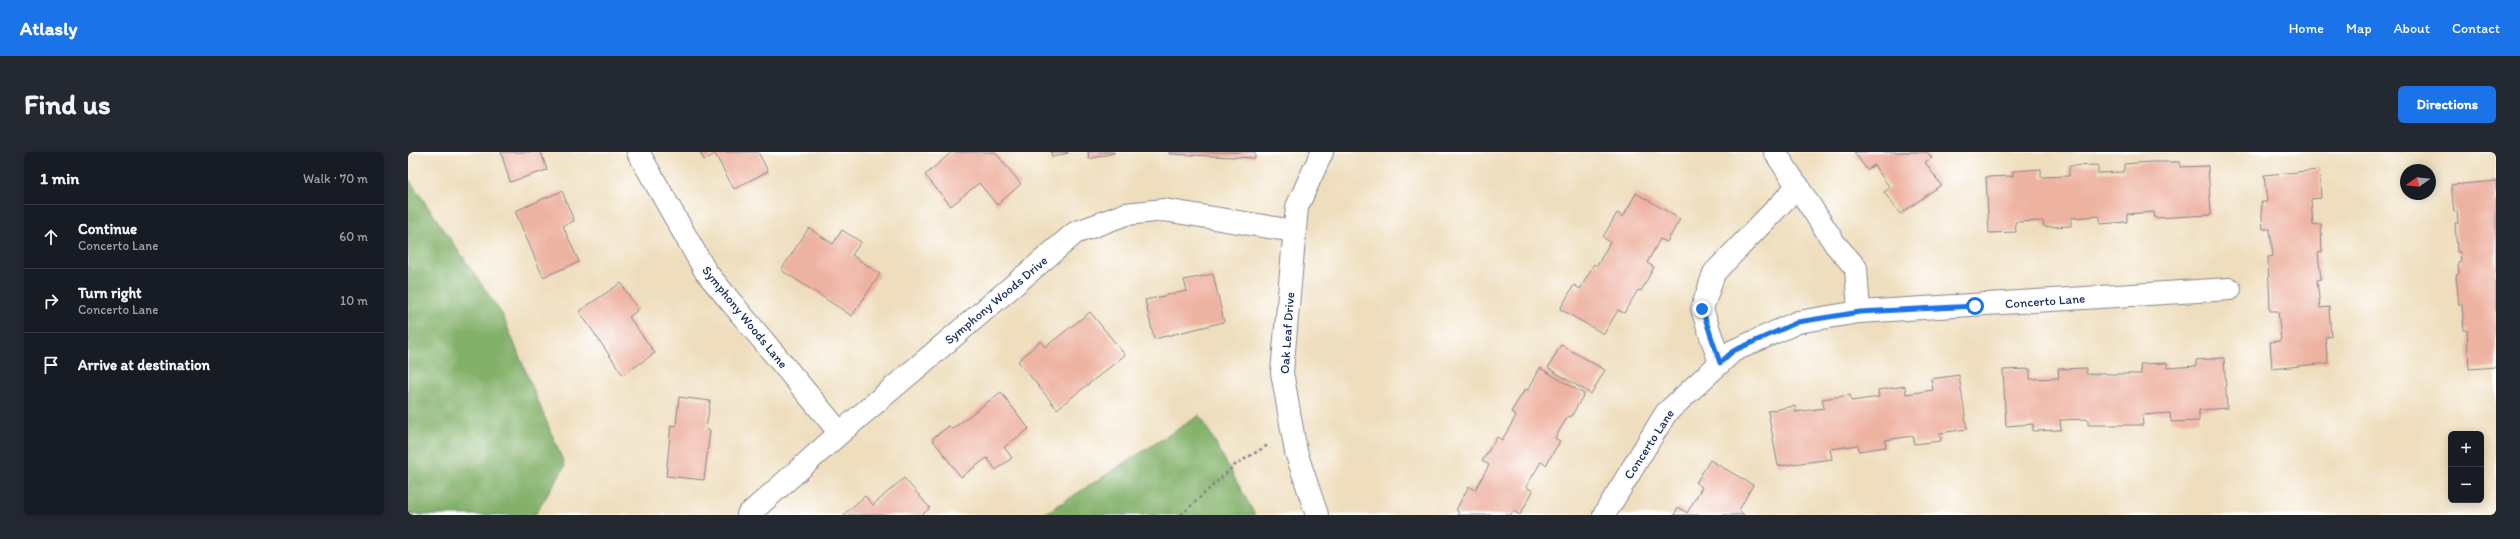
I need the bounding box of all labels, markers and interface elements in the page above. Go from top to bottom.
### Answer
text: Atlasly [20,17,77,40]
text: Home [2289,20,2324,37]
text: Map [2346,20,2372,37]
text: About [2394,20,2430,37]
text: Contact [2452,20,2500,37]
button: Directions [2398,86,2496,123]
text: Find us [24,87,111,121]
north arrow [2400,164,2436,200]
text: 1 min [40,168,79,188]
text: Walk · 70 m [303,171,368,186]
text: Continue [78,220,137,238]
icon: ahead [40,226,62,248]
text: 60 m [339,229,368,244]
text: Concerto Lane [78,238,158,253]
street label: Symphony Woods Drive [942,253,1050,347]
street label: Symphony Woods Lane [699,263,791,371]
text: Turn right [78,284,142,302]
icon: right [40,290,62,312]
street label: Concerto Lane [2004,291,2086,311]
street label: Oak Leaf Drive [1277,292,1297,374]
text: 10 m [340,293,368,308]
route start [1966,297,1984,315]
route end [1693,300,1711,318]
text: Concerto Lane [78,302,158,317]
icon: arrive [40,354,62,376]
text: Arrive at destination [78,356,210,374]
street label: Concerto Lane [1621,406,1677,482]
map controls [2448,431,2484,503]
button: + [2448,431,2484,467]
button: − [2448,467,2484,503]

